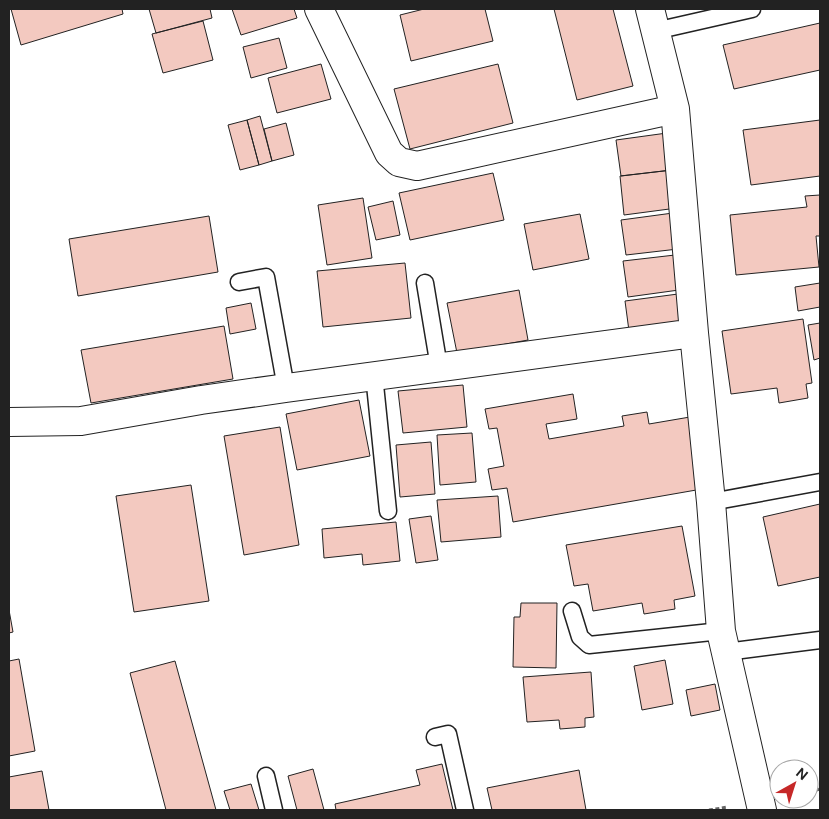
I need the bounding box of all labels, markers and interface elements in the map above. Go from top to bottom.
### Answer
north arrow [769,759,819,809]
text: N [793,764,812,784]

